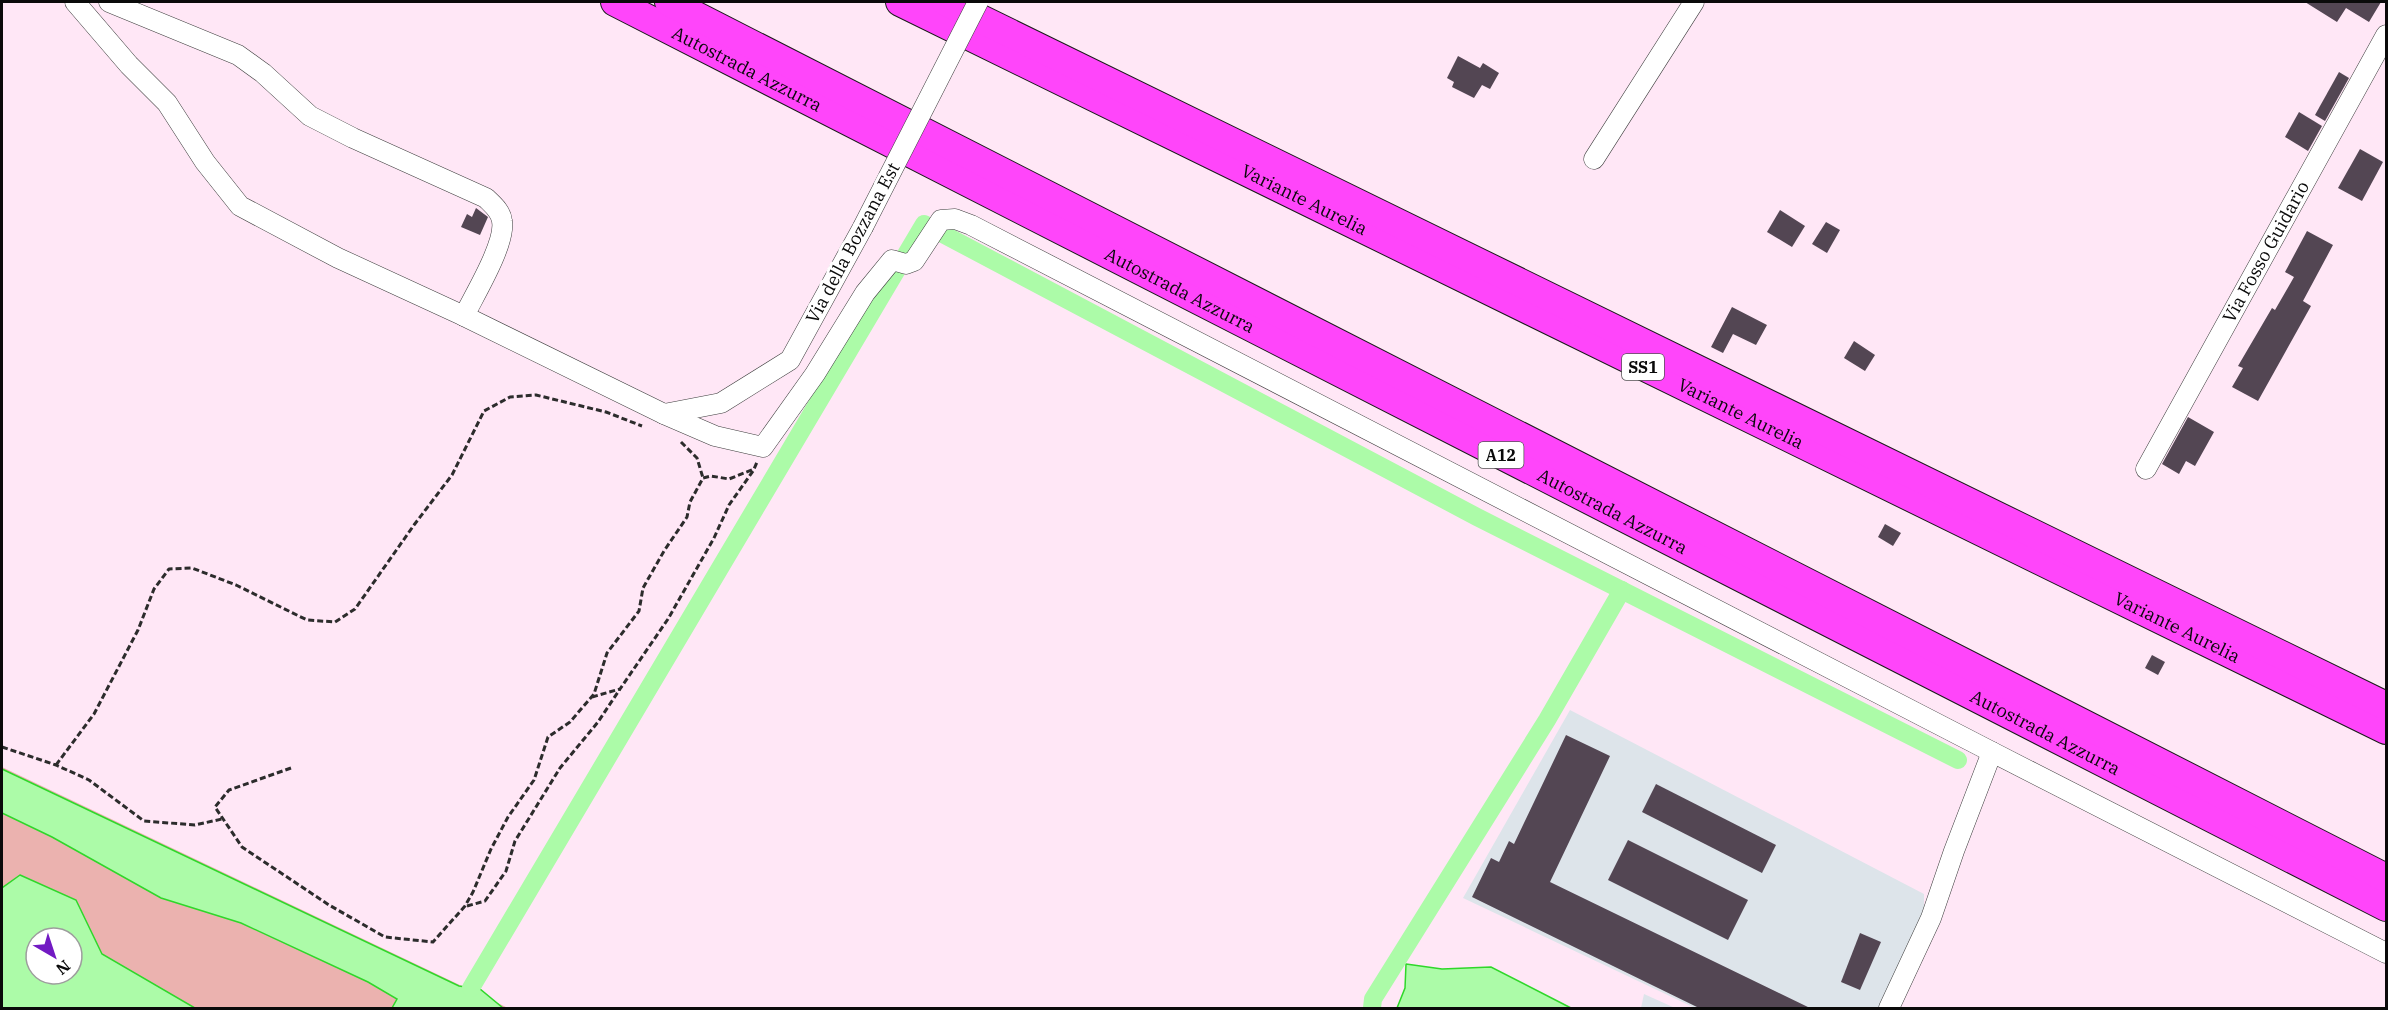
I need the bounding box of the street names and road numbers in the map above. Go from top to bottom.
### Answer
street label: Autostrada Azzurra [668,21,826,117]
street label: Via della Bozzana Est [800,158,905,327]
street label: Variante Aurelia [1238,159,1371,240]
street label: Via Fosso Guidario [2217,177,2314,327]
street label: Autostrada Azzurra [1101,242,1259,338]
road number: SS1 [1622,354,1664,380]
street label: Variante Aurelia [1674,373,1808,454]
road number: A12 [1478,442,1524,468]
street label: Autostrada Azzurra [1534,463,1692,559]
street label: Variante Aurelia [2110,587,2244,668]
street label: Autostrada Azzurra [1966,684,2124,780]

